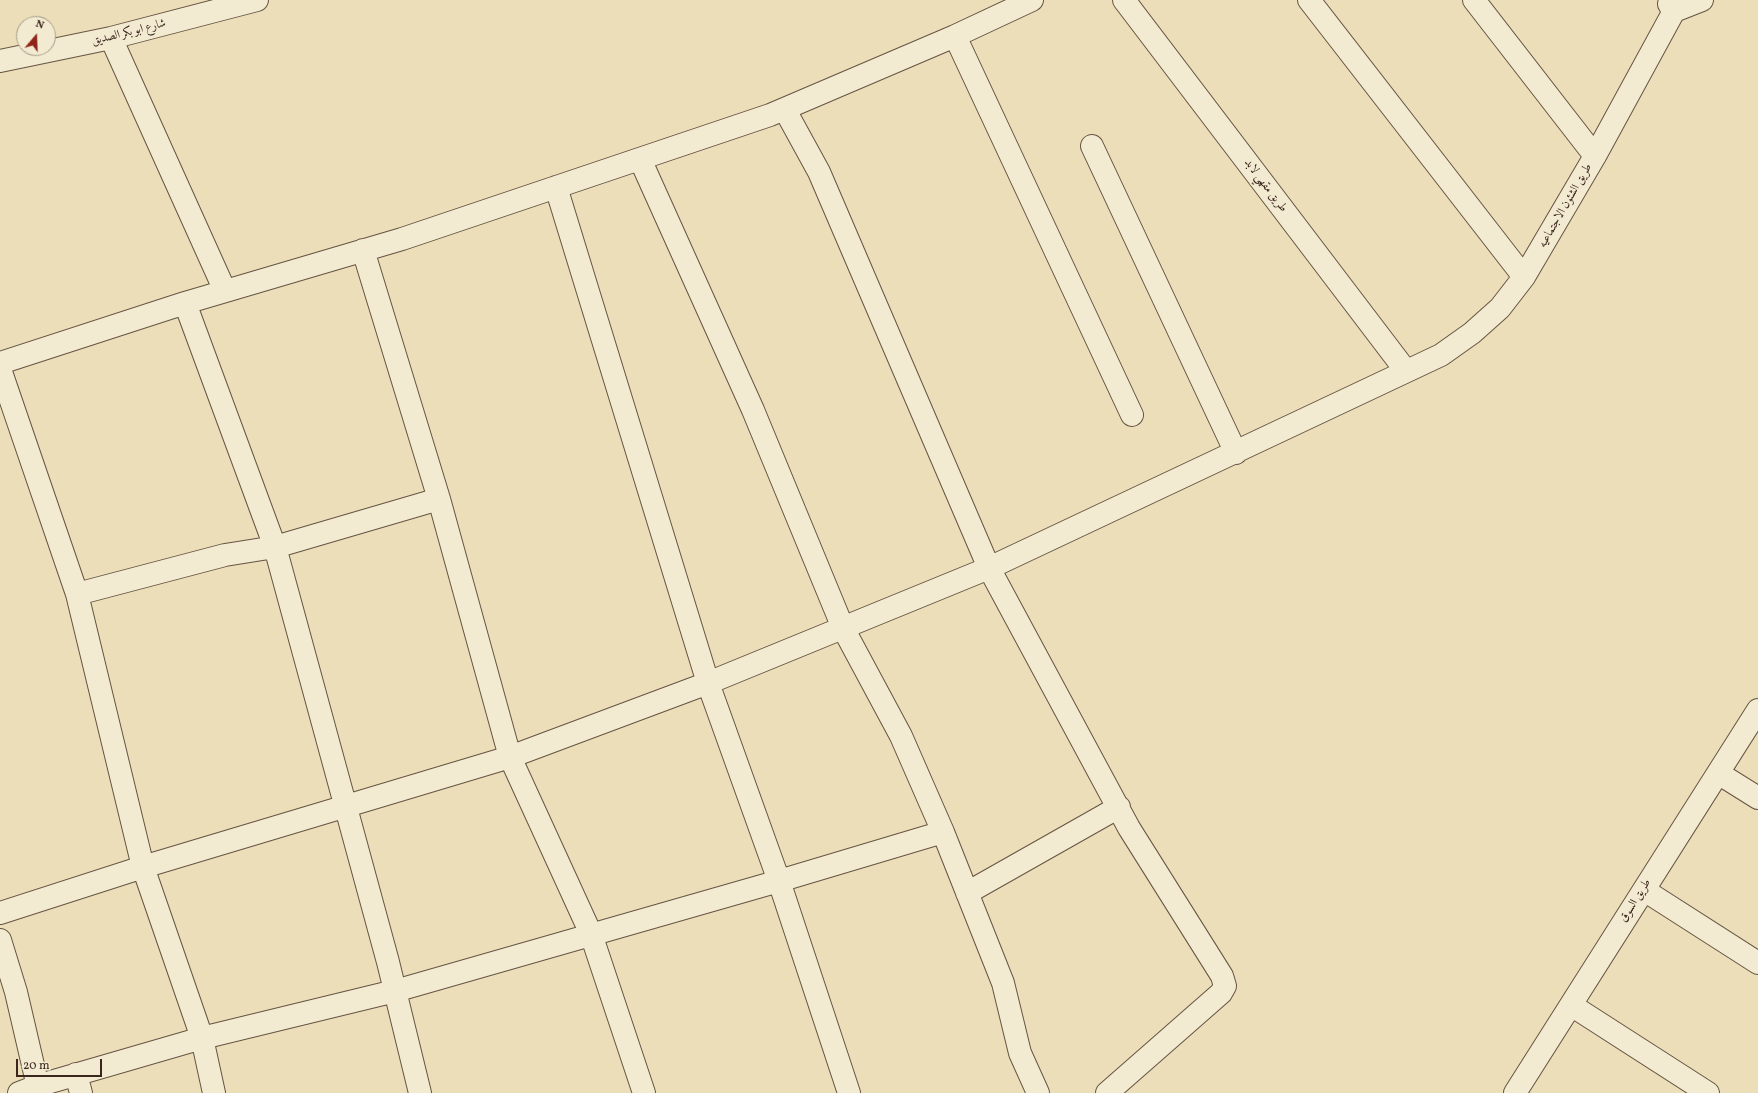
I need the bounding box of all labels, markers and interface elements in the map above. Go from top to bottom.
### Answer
north arrow [16,16,56,56]
text: N [34,17,46,34]
street label: شارع ابو بكر الصديق [90,17,168,49]
street label: طريق مقهي لابد [1240,156,1290,216]
street label: طريق الشئون الاجتماعيه [1536,161,1596,251]
street label: طريق السوق [1617,877,1655,925]
scale bar [18,1051,104,1077]
text: 20 m [23,1058,50,1074]

